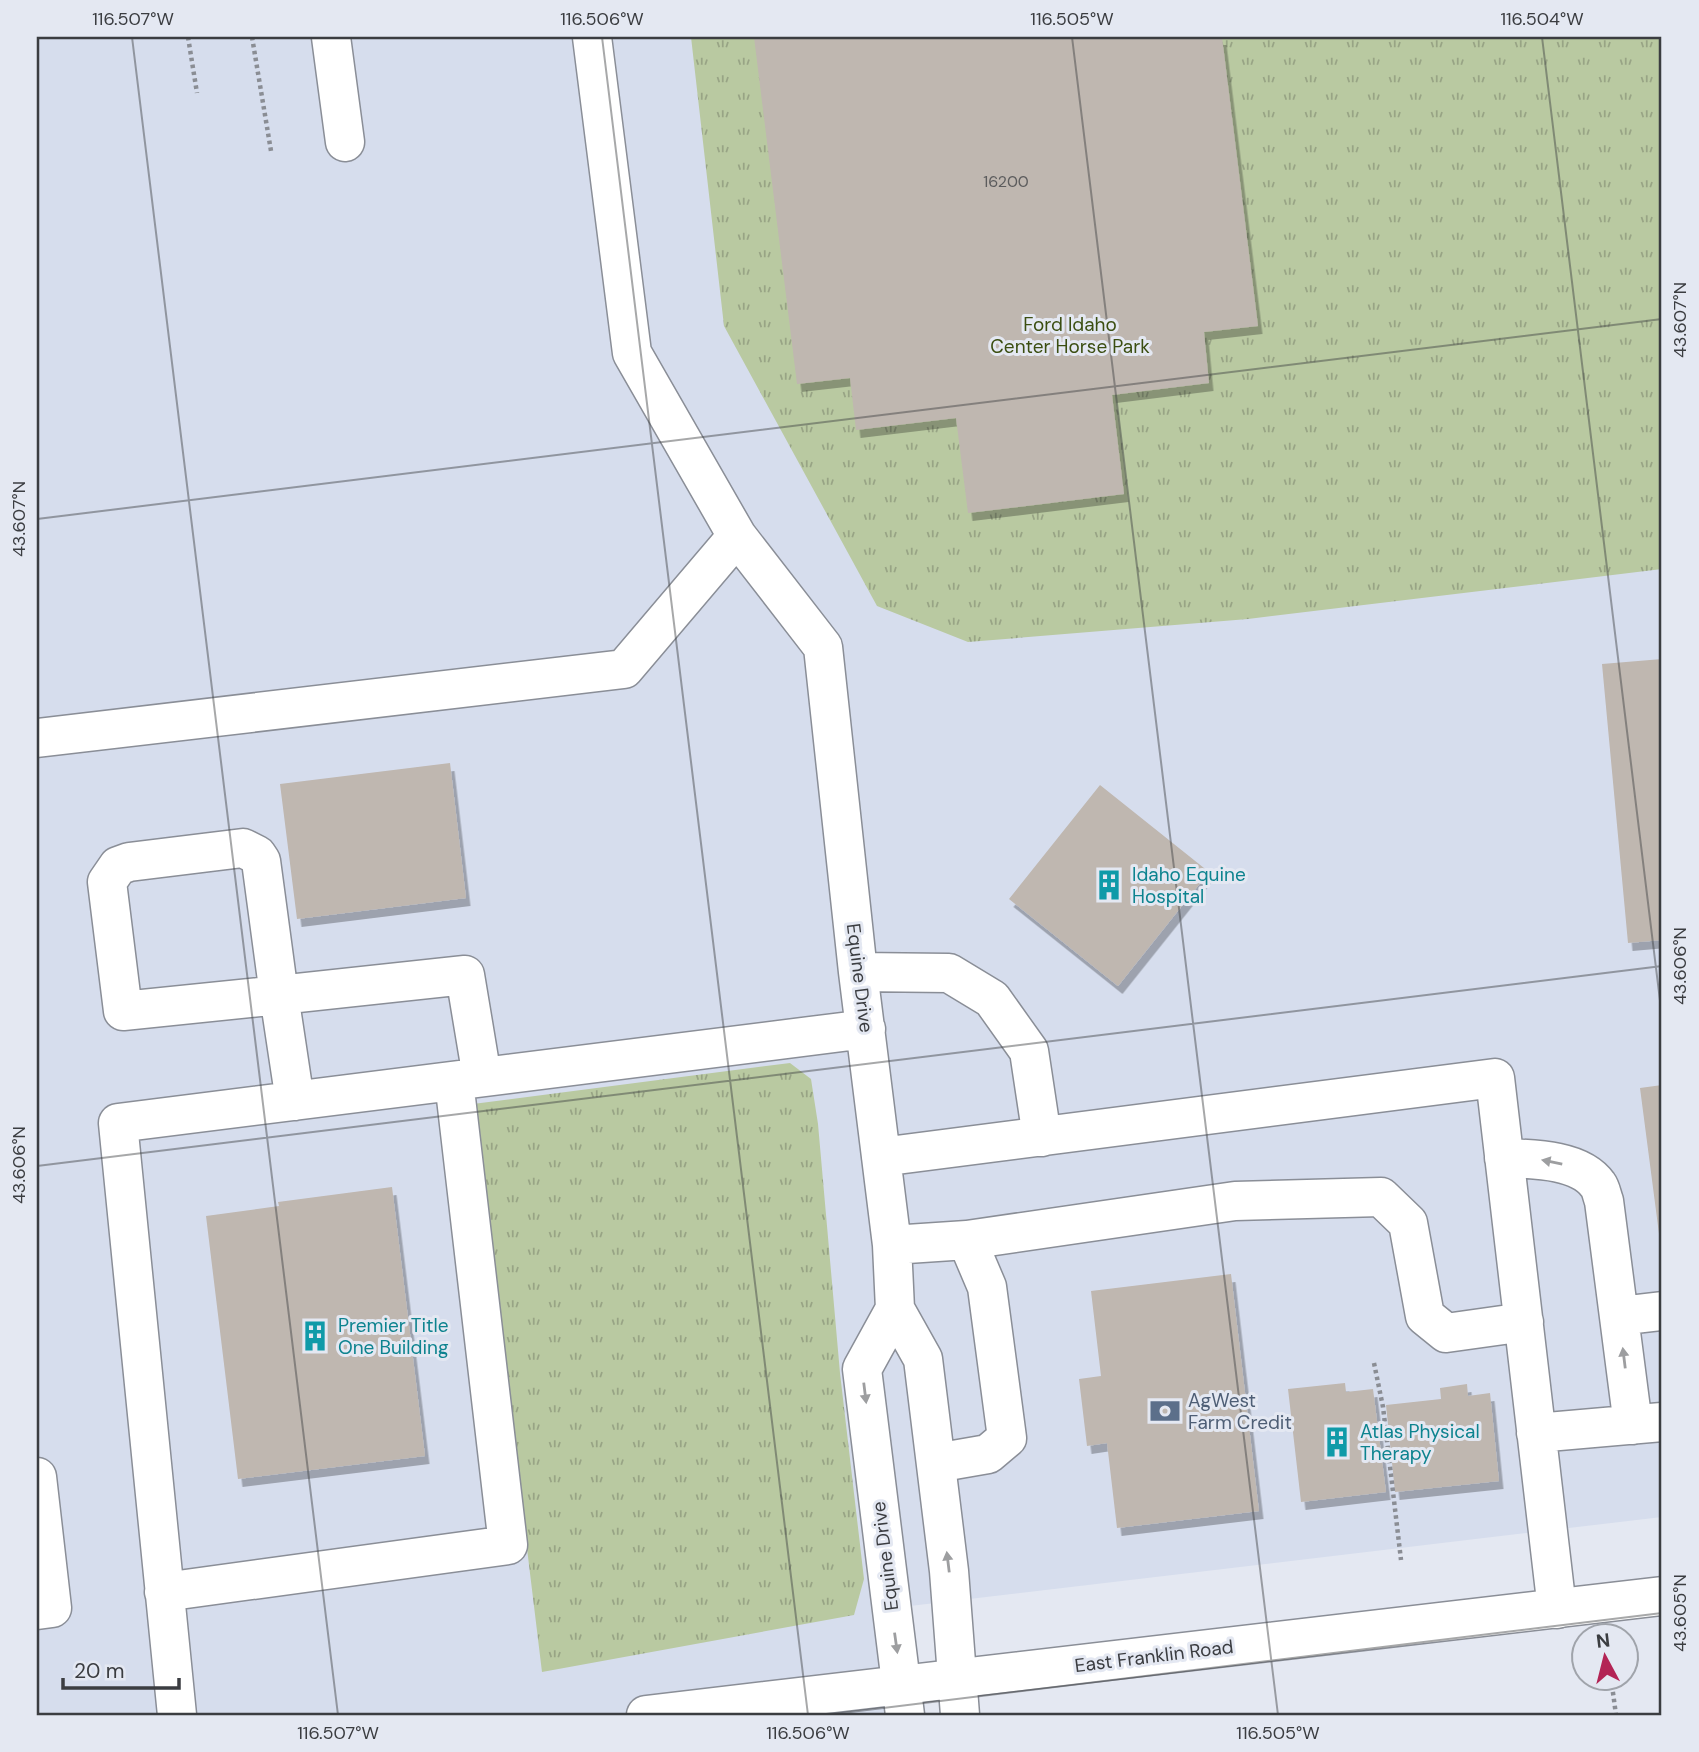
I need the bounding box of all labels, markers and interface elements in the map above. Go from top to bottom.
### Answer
text: 116.507°W [92,7,174,31]
text: 116.506°W [560,7,644,31]
text: 116.505°W [1030,7,1114,31]
text: 116.504°W [1500,7,1584,31]
house number: 16200 [983,171,1029,192]
text: 43.607°N [1668,282,1692,358]
park label: Ford Idaho Center Horse Park [990,312,1150,359]
text: 43.607°N [7,481,31,557]
place label: Idaho Equine Hospital [1132,862,1246,909]
building icon: Idaho Equine Hospital [1092,868,1126,902]
street label: Equine Drive [841,922,879,1034]
text: 43.606°N [1668,927,1692,1005]
text: 43.606°N [7,1126,31,1204]
one-way arrow [1541,1157,1563,1168]
place label: Premier Title One Building [338,1313,449,1360]
building icon: Premier Title One Building [298,1319,332,1353]
one-way arrow [1619,1347,1630,1369]
one-way arrow [860,1382,871,1404]
place label: AgWest Farm Credit [1188,1388,1292,1435]
bank icon: AgWest Farm Credit [1148,1394,1182,1428]
place label: Atlas Physical Therapy [1360,1419,1480,1466]
building icon: Atlas Physical Therapy [1320,1425,1354,1459]
street label: Equine Drive [866,1500,904,1612]
one-way arrow [943,1551,954,1573]
text: 43.605°N [1668,1574,1692,1652]
north arrow [1570,1622,1640,1692]
text: N [1595,1627,1611,1654]
one-way arrow [891,1633,902,1655]
street label: East Franklin Road [1073,1634,1235,1678]
scale bar [63,1647,178,1691]
text: 20 m [74,1657,125,1685]
text: 116.507°W [297,1721,379,1745]
text: 116.506°W [766,1721,850,1745]
text: 116.505°W [1236,1721,1320,1745]

